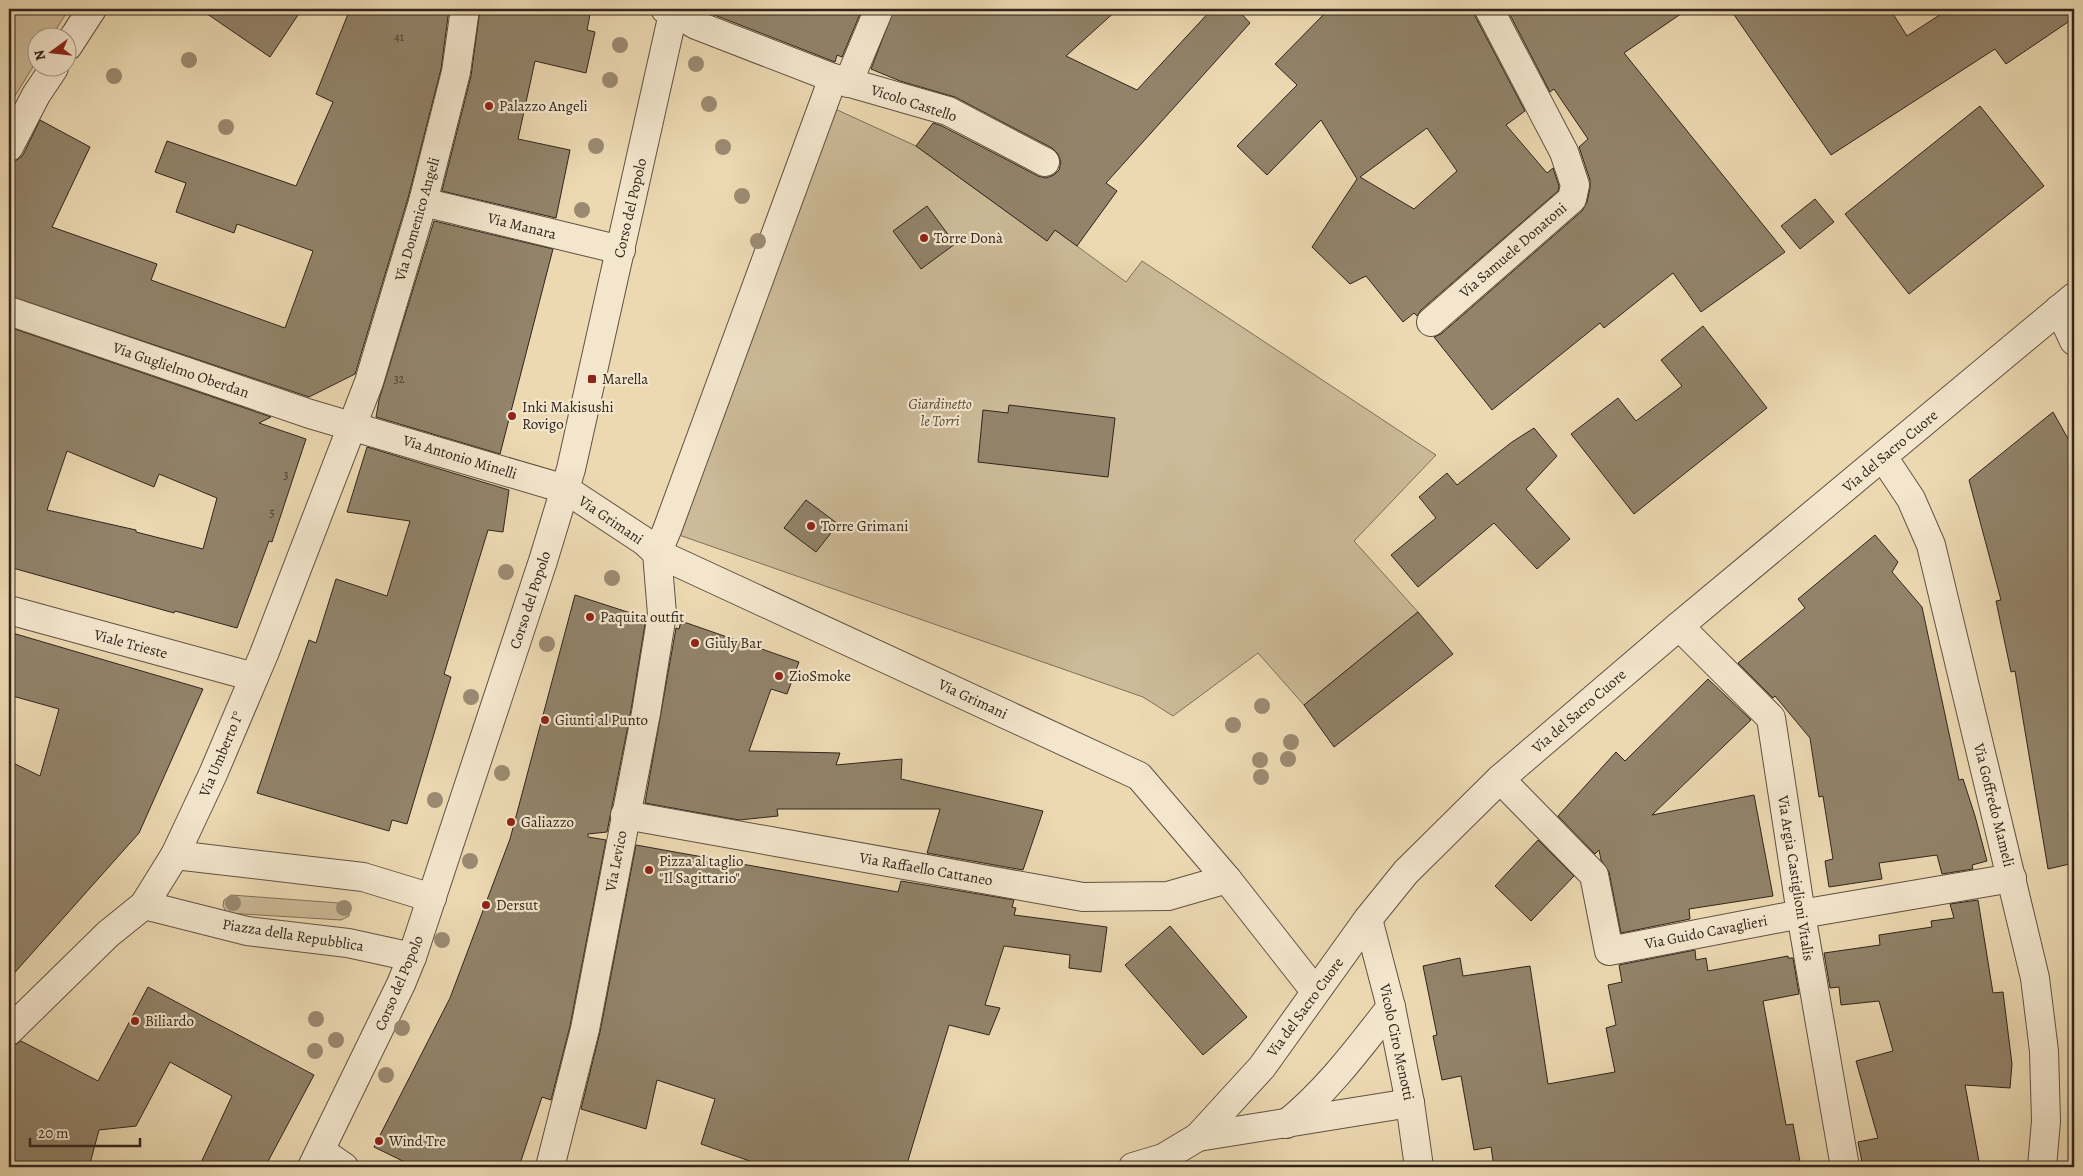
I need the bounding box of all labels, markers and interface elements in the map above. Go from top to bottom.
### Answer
north arrow [28,28,78,78]
house number: 41 [394,29,404,45]
text: N [29,48,50,63]
street label: Vicolo Castello [867,79,960,126]
place label: Palazzo Angeli [499,96,588,116]
marker: Palazzo Angeli [483,100,495,112]
street label: Via Domenico Angeli [389,155,444,284]
street label: Corso del Popolo [609,156,651,260]
street label: Via Samuele Donatoni [1454,198,1571,303]
street label: Via Manara [485,208,558,244]
place label: Torre Donà [934,228,1003,248]
marker: Torre Donà [918,232,930,244]
street label: Via Guglielmo Oberdan [109,337,252,403]
place label: Marella [602,369,648,389]
house number: 32 [394,371,405,387]
marker: Marella [586,373,598,385]
park label: Giardinetto le Torri [908,394,972,431]
place label: Inki Makisushi Rovigo [522,397,614,434]
street label: Via del Sacro Cuore [1837,405,1942,497]
marker: Inki Makisushi Rovigo [506,410,518,422]
street label: Via Antonio Minelli [400,430,519,484]
house number: 3 [284,467,289,483]
street label: Via Grimani [574,490,647,549]
house number: 5 [269,505,275,521]
place label: Torre Grimani [821,516,908,536]
marker: Torre Grimani [805,520,817,532]
street label: Corso del Popolo [505,549,555,651]
place label: Paquita outfit [600,607,684,627]
marker: Paquita outfit [584,611,596,623]
street label: Viale Trieste [91,624,170,663]
place label: Giuly Bar [705,633,762,653]
marker: Giuly Bar [689,637,701,649]
street label: Via del Sacro Cuore [1527,664,1630,758]
place label: ZioSmoke [789,666,851,686]
marker: ZioSmoke [773,670,785,682]
street label: Via Grimani [934,674,1011,724]
street label: Via Umberto I° [194,708,248,801]
place label: Giunti al Punto [555,710,648,730]
marker: Giunti al Punto [539,714,551,726]
street label: Via Goffredo Mameli [1969,740,2019,869]
street label: Via Argia Castiglioni Vitalis [1773,793,1819,962]
place label: Galiazzo [521,812,574,832]
marker: Galiazzo [505,816,517,828]
street label: Via Levico [600,829,632,894]
street label: Via Raffaello Cattaneo [857,847,994,891]
place label: Pizza al taglio "Il Sagittario" [659,851,744,888]
marker: Pizza al taglio "Il Sagittario" [643,864,655,876]
place label: Dersut [496,895,538,915]
marker: Dersut [480,899,492,911]
street label: Via Guido Cavaglieri [1642,910,1769,954]
street label: Piazza della Repubblica [221,914,365,956]
street label: Corso del Popolo [370,932,428,1034]
street label: Via del Sacro Cuore [1262,953,1348,1062]
street label: Vicolo Ciro Menotti [1375,981,1419,1102]
place label: Biliardo [145,1011,194,1031]
marker: Biliardo [129,1015,141,1027]
scale bar [30,1116,140,1148]
text: 20 m [38,1123,69,1143]
place label: Wind Tre [388,1131,446,1151]
marker: Wind Tre [373,1135,385,1147]

